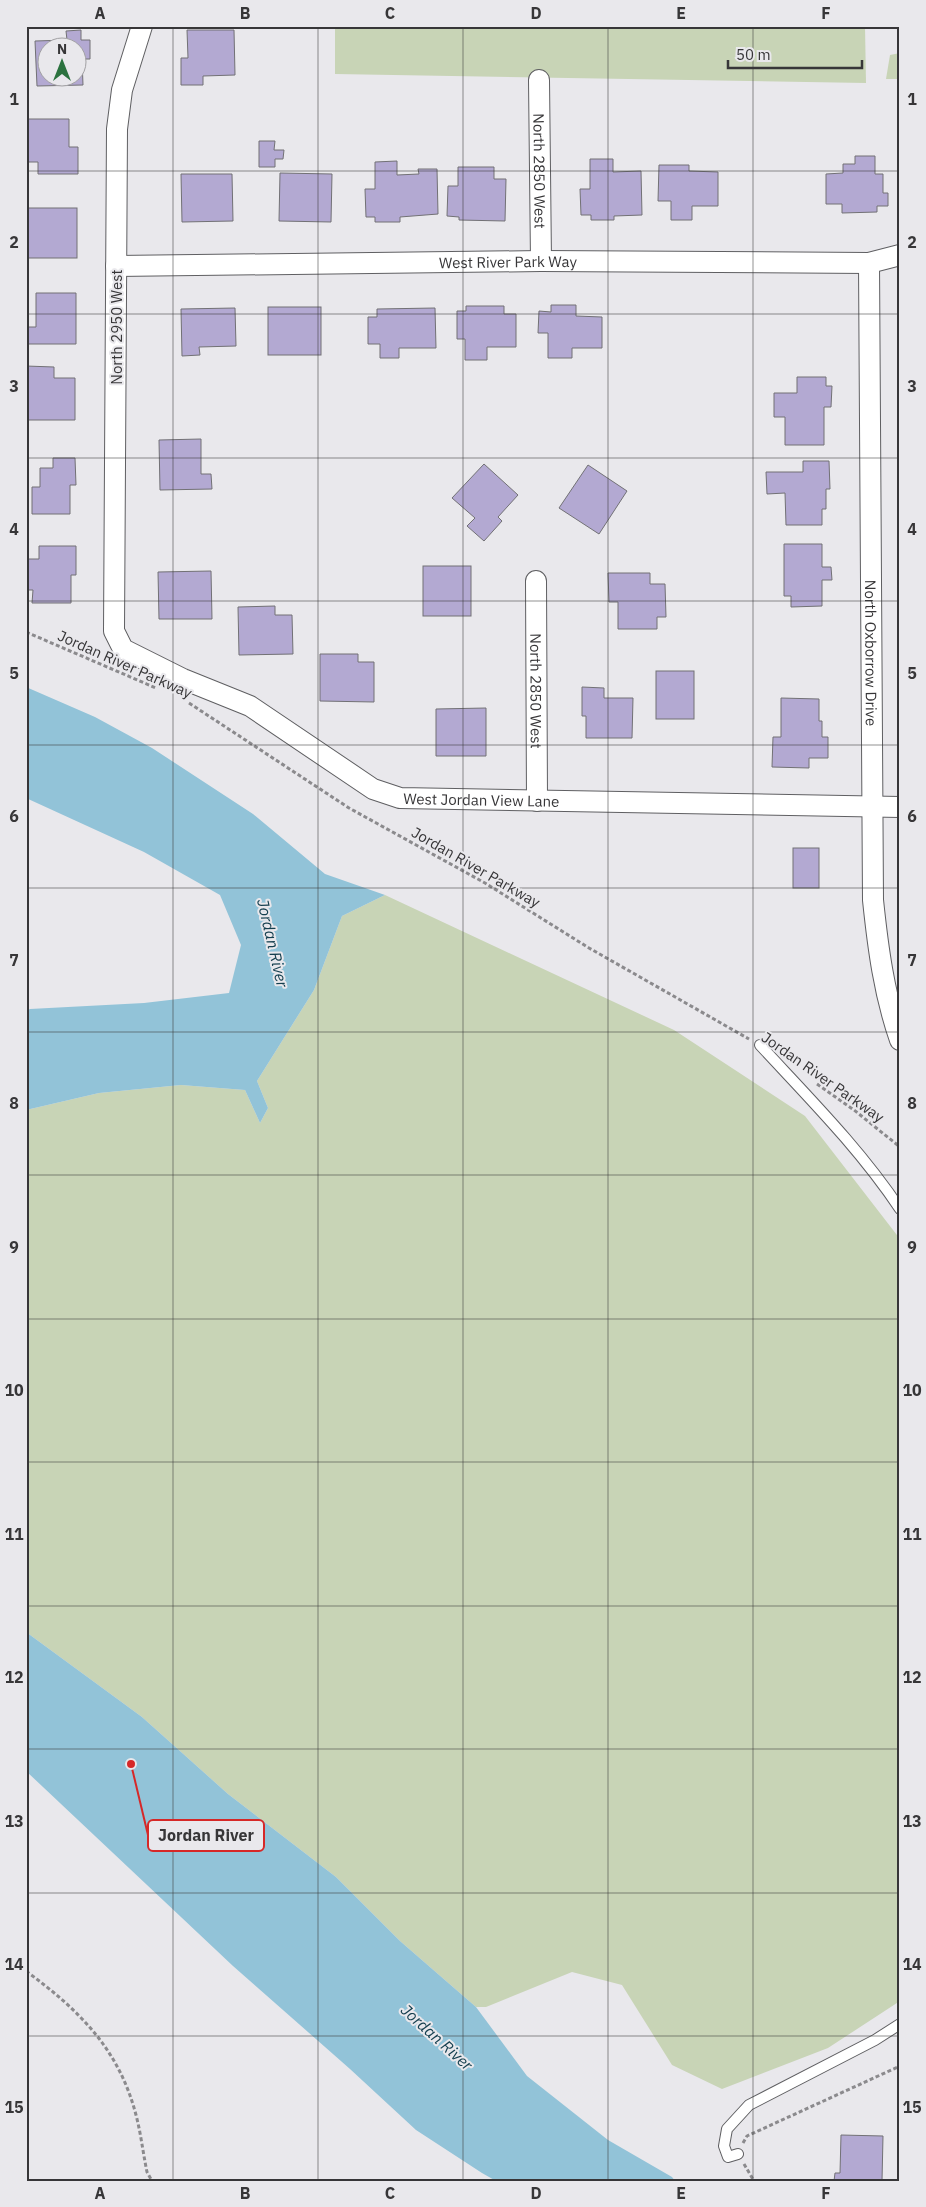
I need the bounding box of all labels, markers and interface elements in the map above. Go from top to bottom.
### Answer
text: A [95,3,106,23]
text: B [240,3,251,23]
text: C [385,3,395,23]
text: D [530,3,542,23]
text: E [676,3,686,23]
text: F [821,3,831,23]
north arrow [38,38,88,88]
scale bar [728,38,862,70]
text: N [57,40,67,58]
text: 50 m [736,45,771,64]
text: 1 [9,89,19,109]
text: 1 [907,89,917,109]
street label: North 2850 West [530,113,550,229]
text: 2 [9,232,19,252]
text: 2 [907,232,917,252]
street label: West River Park Way [439,251,578,272]
street label: North 2950 West [107,269,126,385]
text: 3 [9,376,19,396]
text: 3 [907,376,917,396]
text: 4 [9,519,19,539]
text: 4 [907,519,917,539]
street label: North Oxborrow Drive [861,580,881,726]
street label: Jordan River Parkway [55,626,196,702]
street label: North 2850 West [527,633,546,749]
text: 5 [9,663,19,683]
text: 5 [907,663,917,683]
street label: West Jordan View Lane [403,789,560,810]
text: 6 [9,806,19,826]
text: 6 [907,806,917,826]
street label: Jordan River Parkway [408,822,544,912]
water label: Jordan River [253,897,293,990]
text: 7 [9,950,19,970]
text: 7 [907,950,917,970]
street label: Jordan River Parkway [758,1028,888,1127]
text: 8 [9,1093,19,1113]
text: 8 [907,1093,917,1113]
text: 9 [9,1237,19,1257]
text: 9 [907,1237,917,1257]
text: 10 [4,1380,24,1400]
text: 10 [902,1380,922,1400]
text: 11 [4,1524,24,1544]
text: 11 [902,1524,922,1544]
text: 12 [4,1667,24,1687]
text: 12 [902,1667,922,1687]
text: 13 [4,1811,24,1831]
text: 13 [902,1811,922,1831]
callout: Jordan River [148,1820,264,1851]
text: Jordan River [158,1825,254,1845]
text: 14 [4,1954,24,1974]
text: 14 [902,1954,922,1974]
water label: Jordan River [397,2000,478,2075]
text: 15 [4,2097,24,2117]
text: 15 [902,2097,922,2117]
text: A [95,2183,106,2203]
text: B [240,2183,251,2203]
text: C [385,2183,395,2203]
text: D [530,2183,542,2203]
text: E [676,2183,686,2203]
text: F [821,2183,831,2203]

